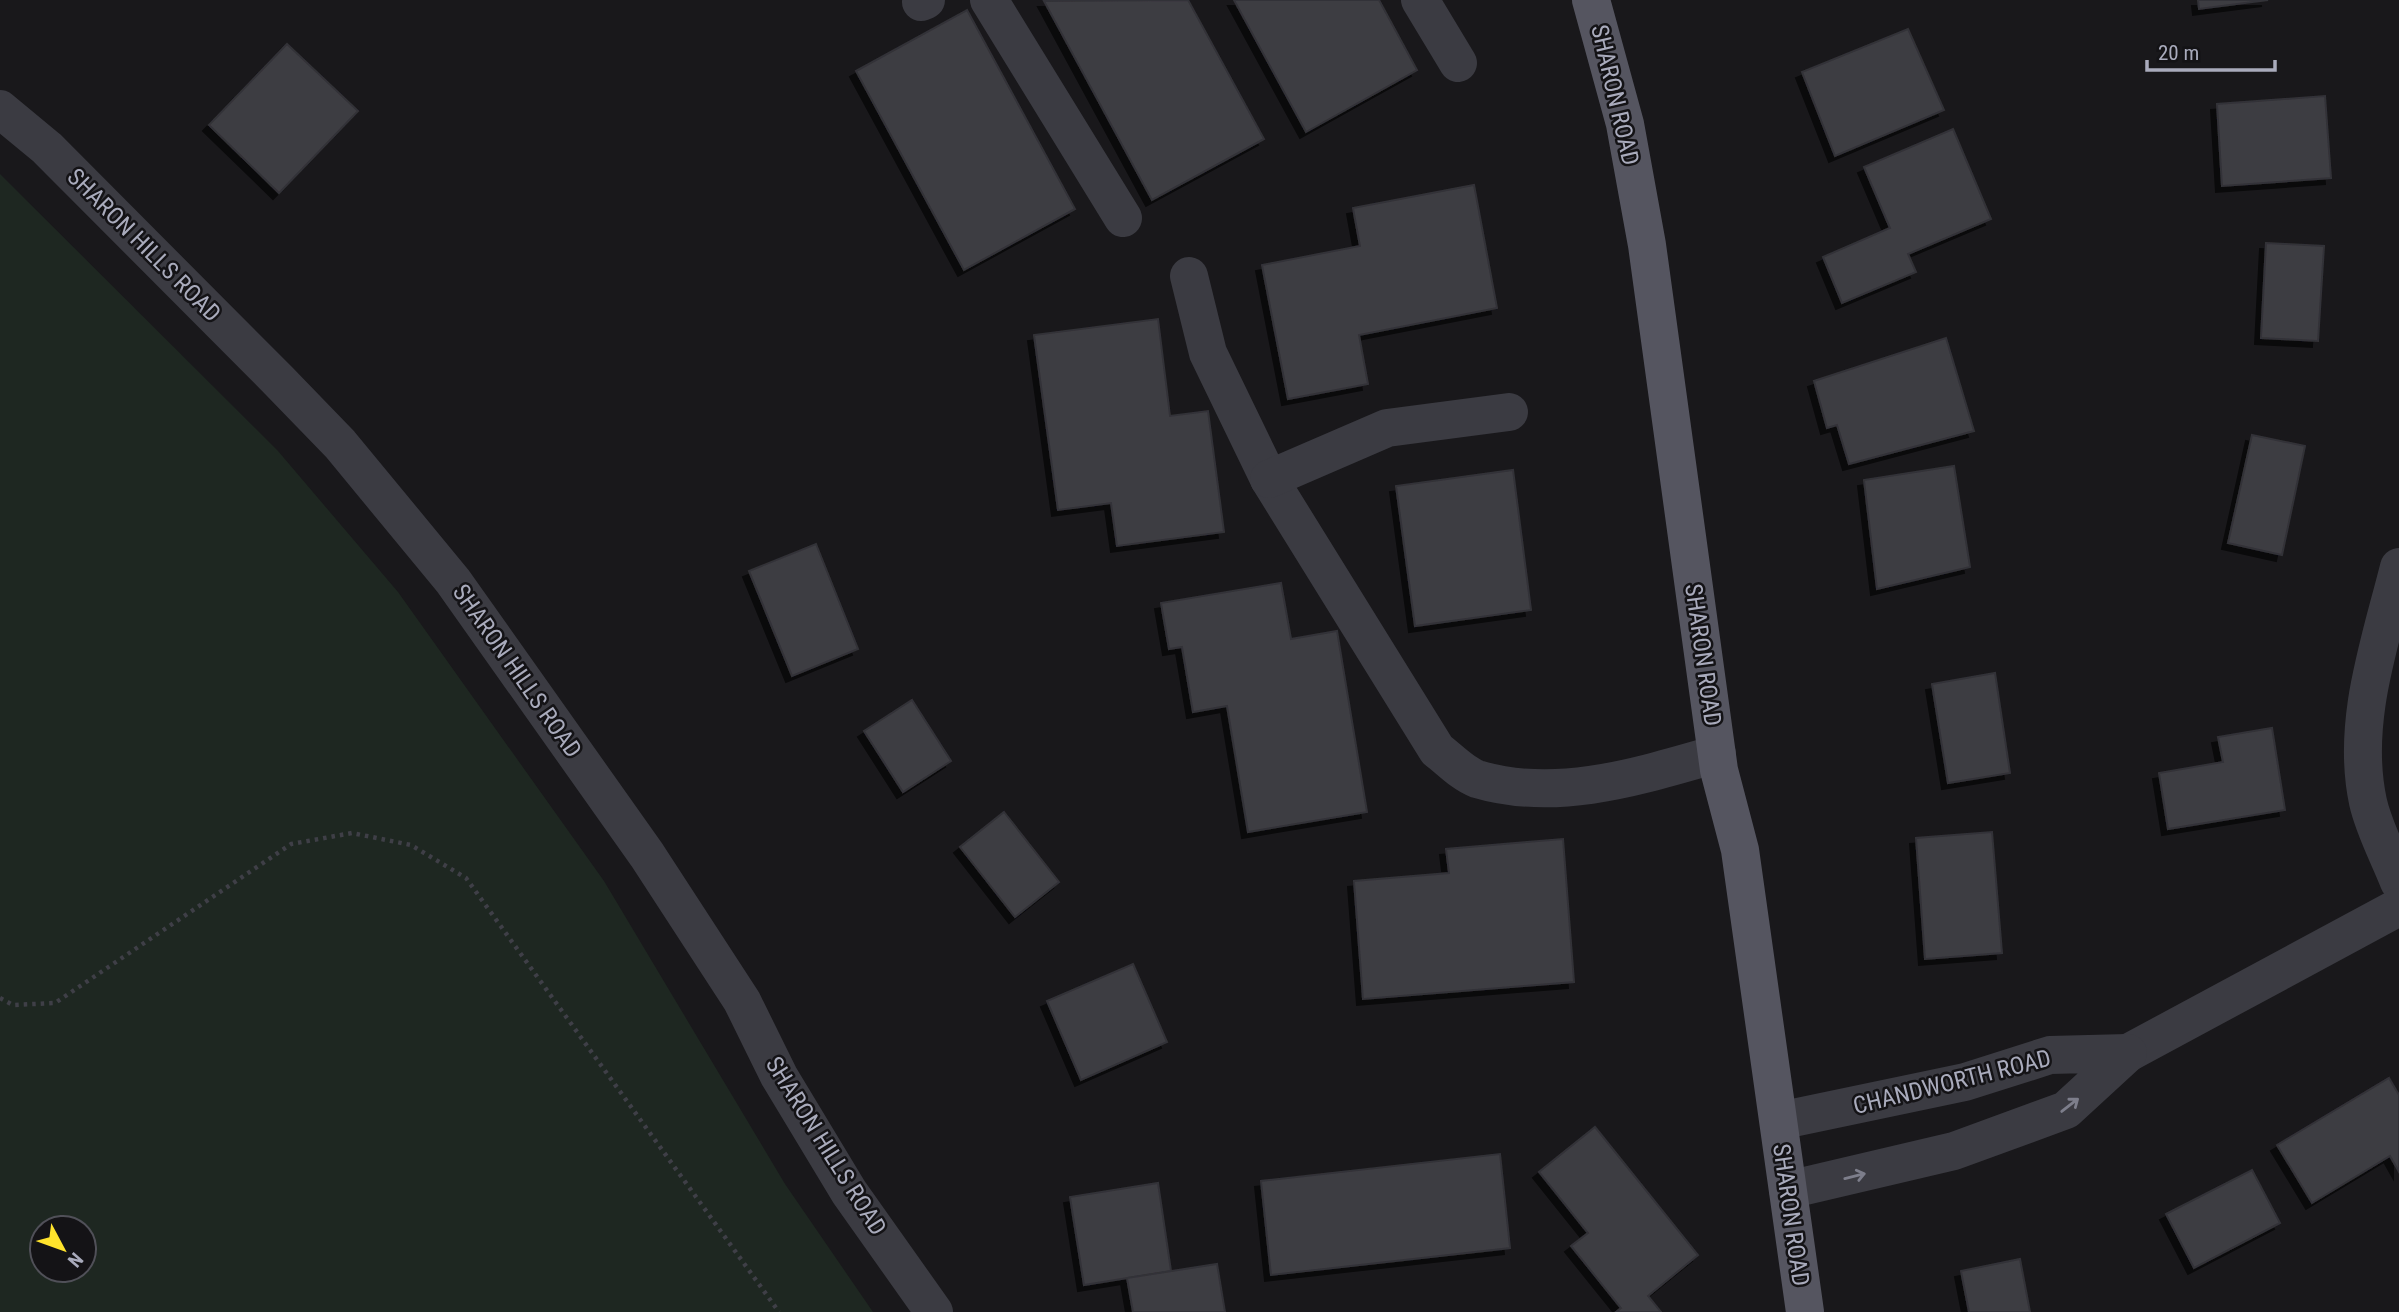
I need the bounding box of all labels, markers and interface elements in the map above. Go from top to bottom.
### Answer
street label: SHARON ROAD [1585,22,1645,168]
scale bar [2147,28,2275,72]
text: 20 m [2158,41,2199,65]
street label: SHARON HILLS ROAD [62,163,226,327]
street label: SHARON HILLS ROAD [447,579,587,763]
street label: SHARON ROAD [1679,582,1727,728]
street label: CHANDWORTH ROAD [1850,1044,2054,1120]
street label: SHARON HILLS ROAD [760,1052,892,1240]
one-way arrow [2061,1097,2079,1112]
street label: SHARON ROAD [1767,1142,1815,1288]
one-way arrow [1843,1169,1866,1182]
north arrow [28,1214,98,1284]
text: N [63,1248,88,1272]

